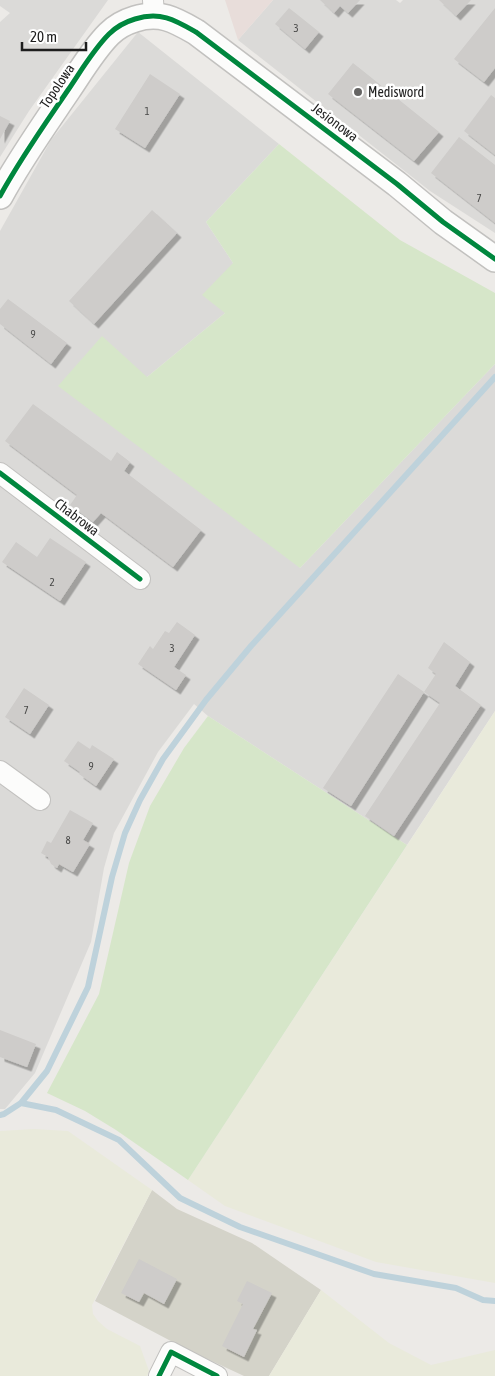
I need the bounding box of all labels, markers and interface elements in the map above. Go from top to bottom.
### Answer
scale bar [22,20,86,52]
house number: 3 [293,22,299,34]
text: 20 m [30,28,57,45]
street label: Topolowa [36,61,78,111]
place label: Medisword [368,84,424,100]
marker: Medisword [352,86,364,98]
street label: Jesionowa [309,99,361,145]
house number: 1 [144,105,150,117]
house number: 7 [476,192,482,204]
house number: 9 [30,328,36,340]
street label: Chabrowa [52,495,102,539]
house number: 2 [49,576,55,588]
house number: 3 [169,642,175,654]
house number: 7 [23,704,29,716]
house number: 9 [88,760,94,772]
house number: 8 [65,834,71,846]

